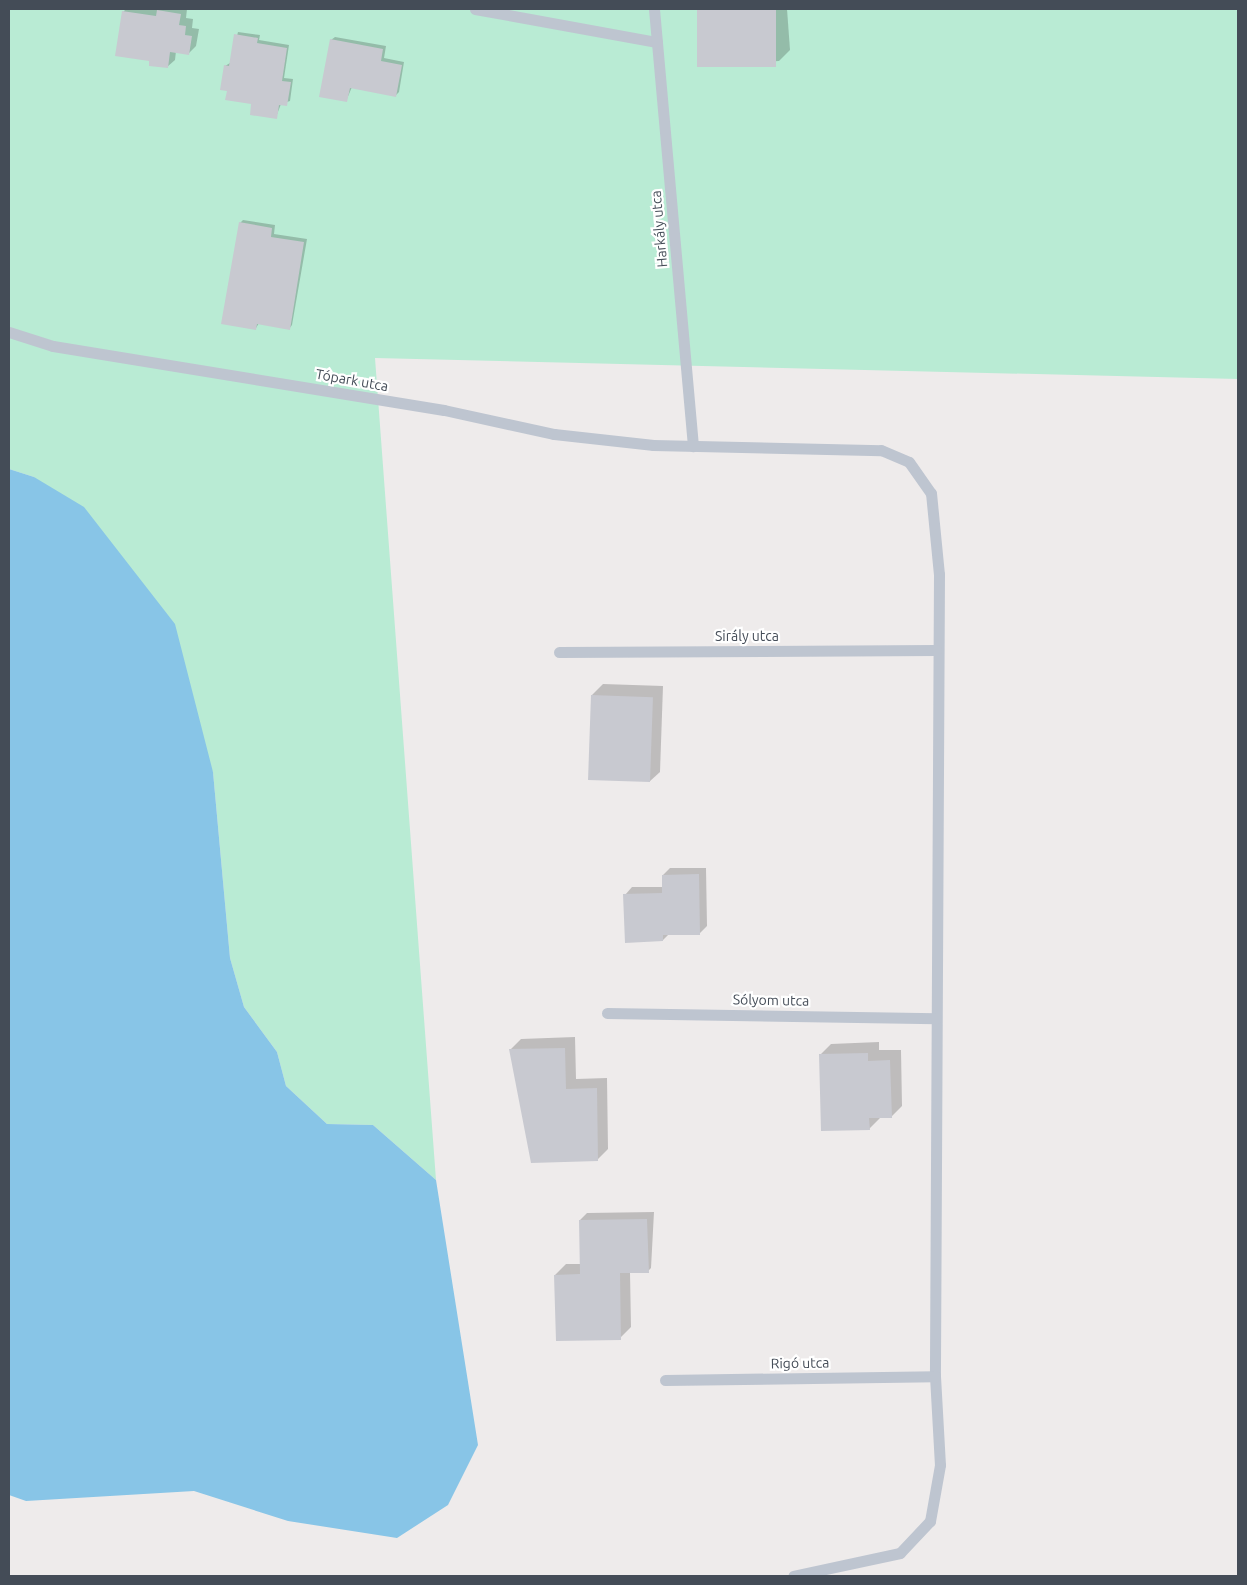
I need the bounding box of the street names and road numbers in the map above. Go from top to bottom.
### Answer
street label: Harkály utca [647,190,671,268]
street label: Tópark utca [314,365,390,395]
street label: Sirály utca [715,628,779,644]
street label: Sólyom utca [733,991,809,1009]
street label: Rigó utca [770,1354,830,1372]

